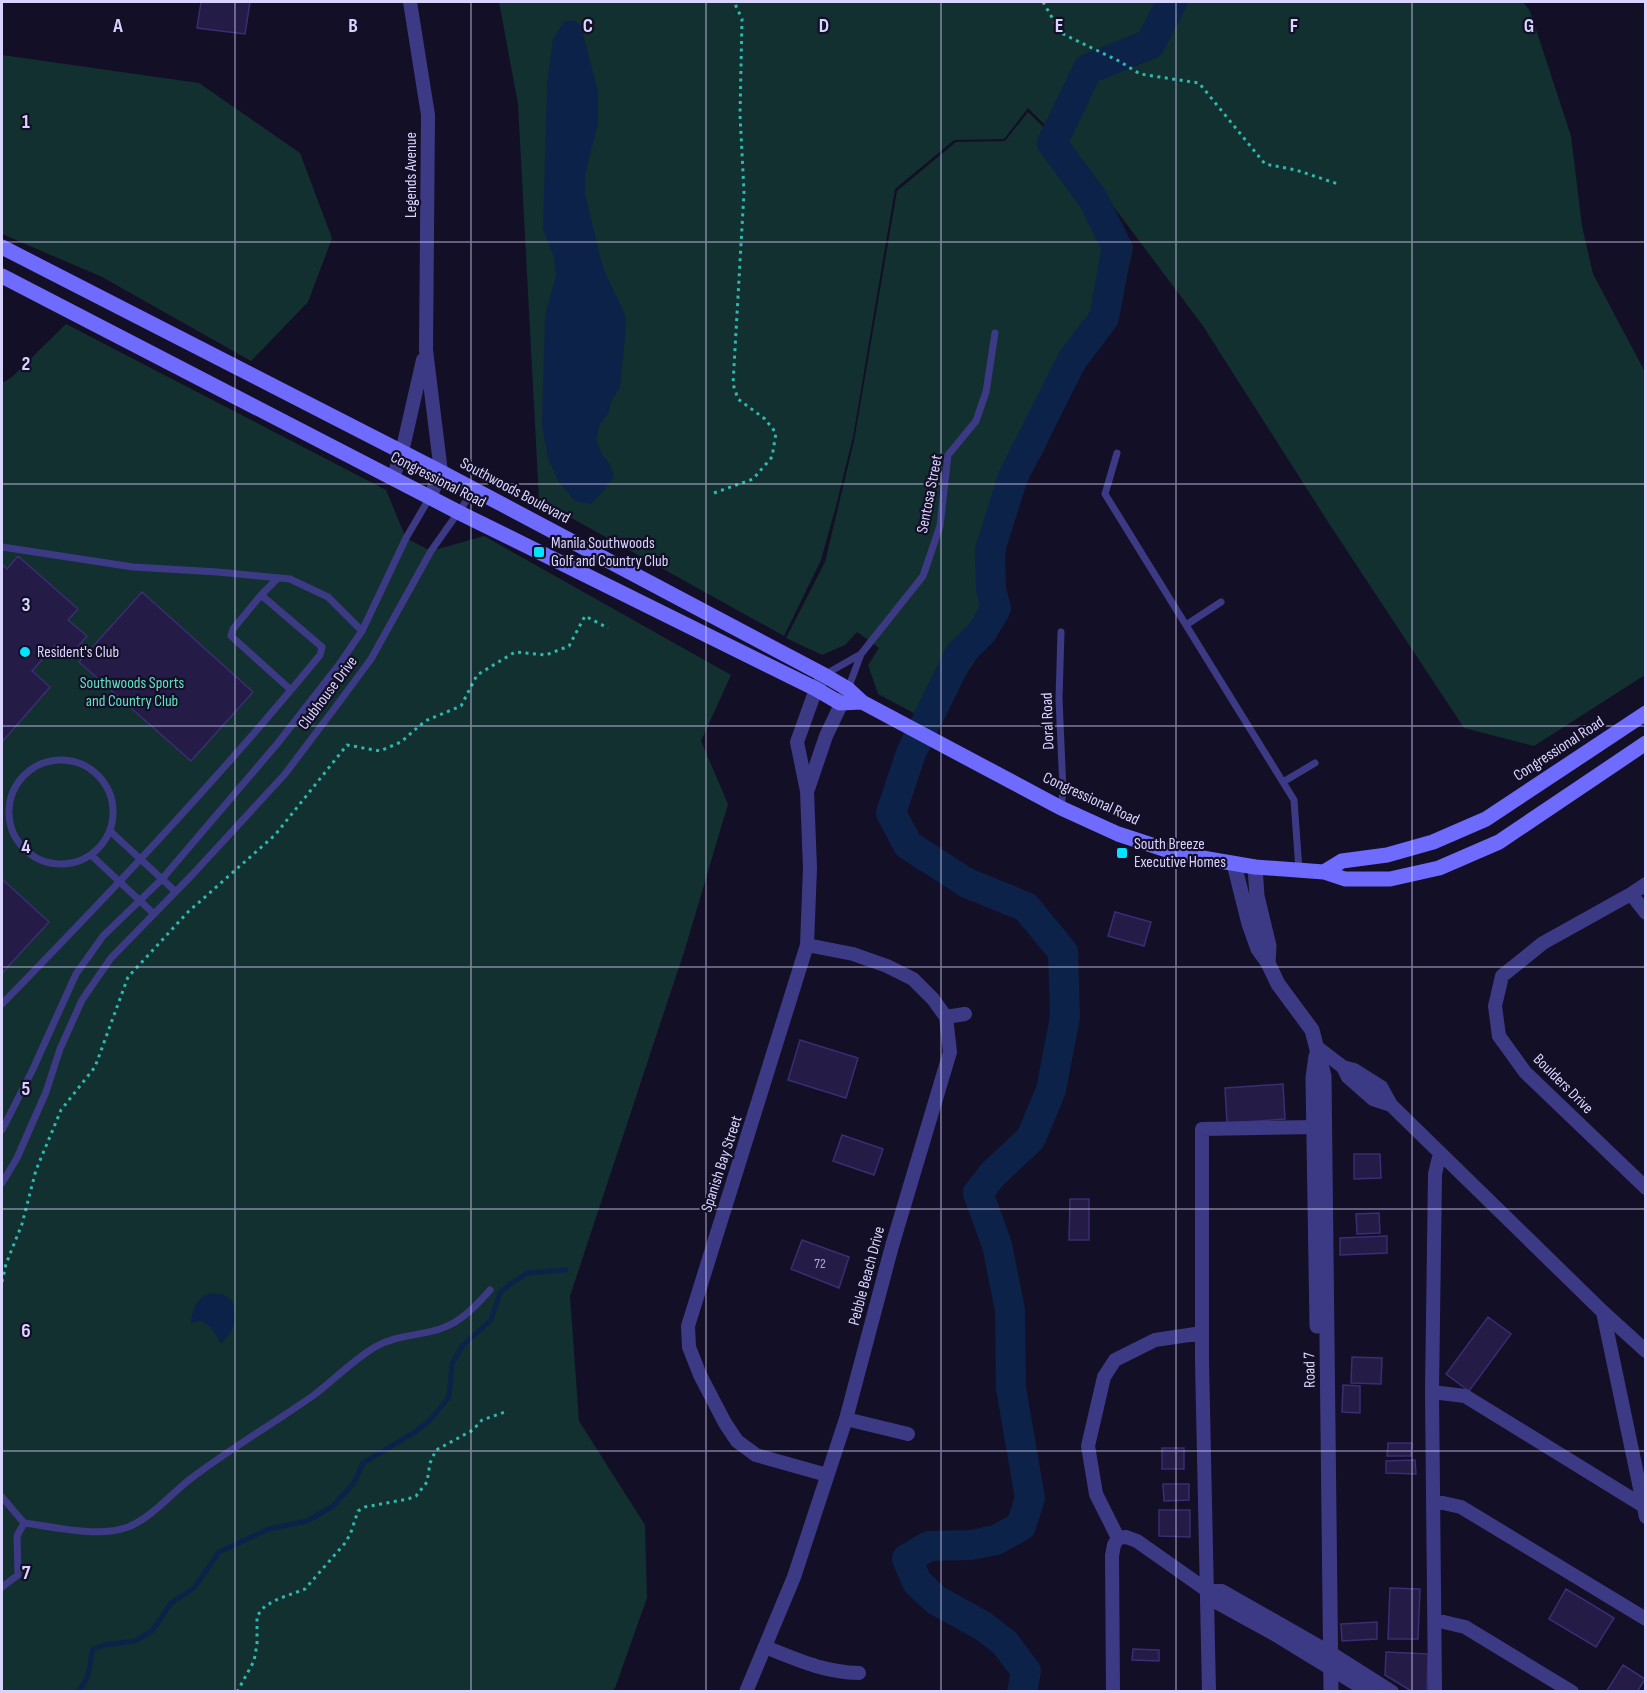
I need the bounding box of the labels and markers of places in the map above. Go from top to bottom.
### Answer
place label: Manila Southwoods Golf and Country Club [551,534,668,571]
marker: Manila Southwoods Golf and Country Club [532,545,546,559]
place label: Resident's Club [37,643,119,662]
marker: Resident's Club [18,645,32,659]
place label: South Breeze Executive Homes [1134,835,1226,872]
marker: South Breeze Executive Homes [1115,846,1129,860]

